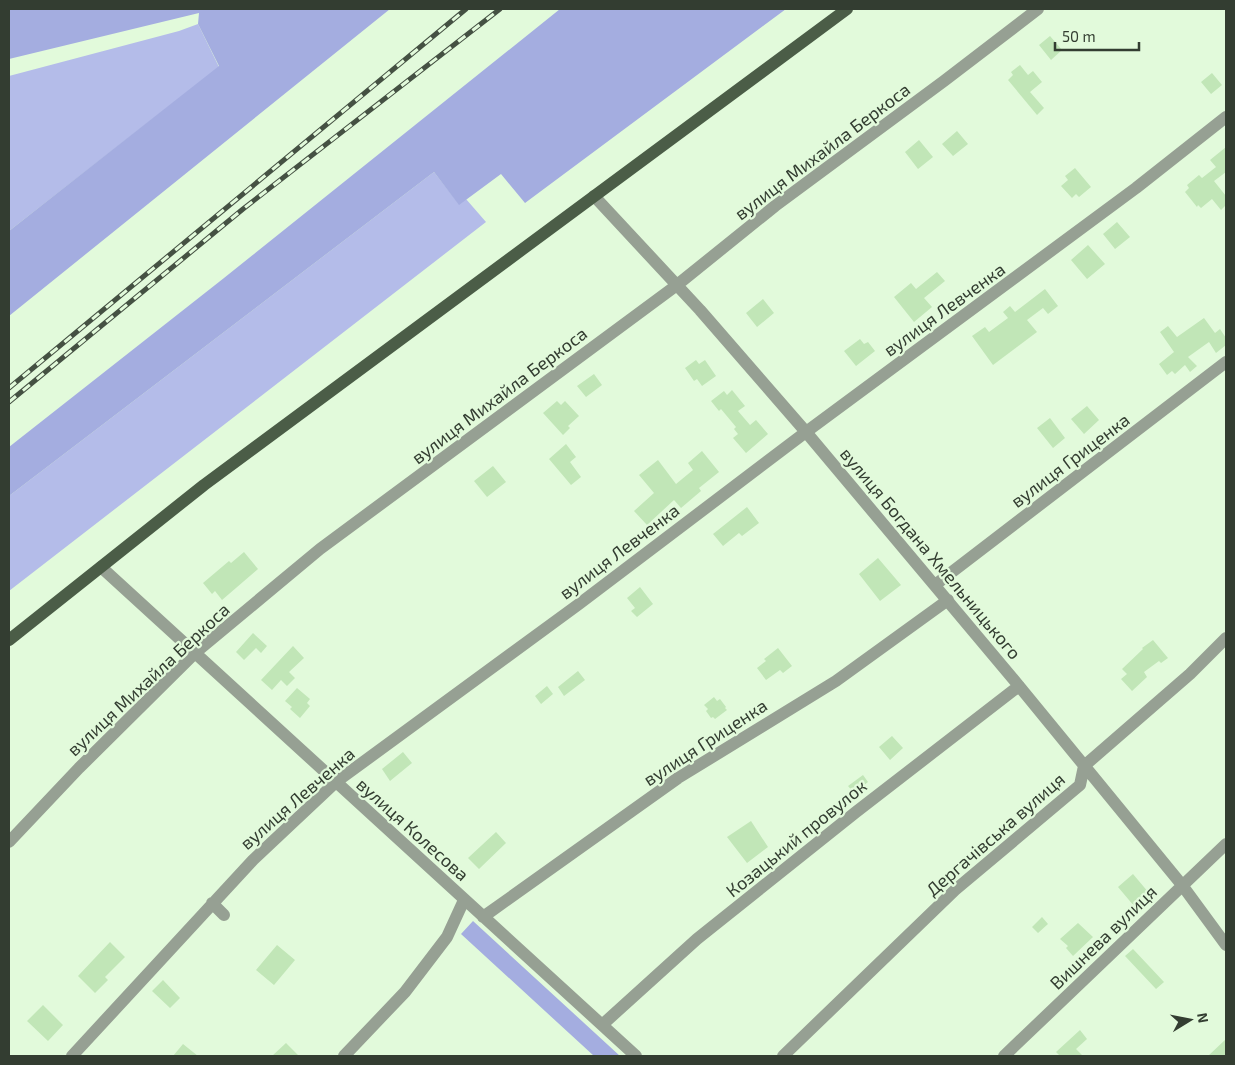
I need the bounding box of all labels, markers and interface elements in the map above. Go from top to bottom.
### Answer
scale bar [1055,20,1139,52]
text: 50 m [1062,27,1096,45]
street label: вулиця Михайла Беркоса [730,78,914,224]
street label: вулиця Левченка [879,258,1009,360]
street label: вулиця Михайла Беркоса [407,322,591,468]
street label: вулиця Гриценка [1006,408,1134,512]
street label: вулиця Богдана Хмельницького [836,443,1026,663]
street label: вулиця Левченка [555,499,683,603]
street label: вулиця Михайла Беркоса [62,598,234,760]
street label: вулиця Гриценка [639,694,771,790]
street label: вулиця Левченка [235,742,359,854]
street label: Дергачівська вулиця [921,768,1069,900]
street label: вулиця Колесова [352,773,474,885]
street label: Козацький провулок [721,774,871,901]
street label: Вишнева вулиця [1045,880,1161,994]
north arrow [1165,995,1215,1045]
text: N [1194,1011,1213,1024]

